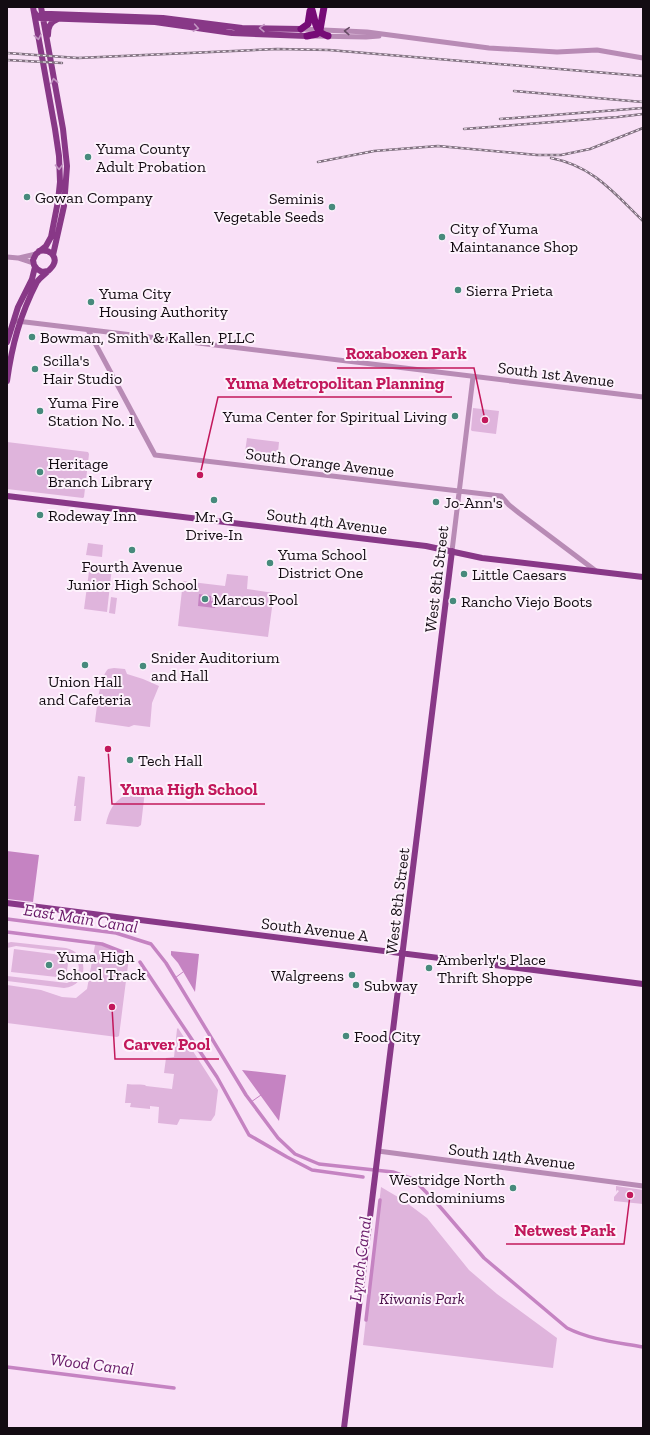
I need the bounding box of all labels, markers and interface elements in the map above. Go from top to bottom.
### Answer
one-way arrow [193,23,200,32]
one-way arrow [259,24,265,32]
one-way arrow [344,26,350,35]
one-way arrow [34,34,42,41]
one-way arrow [51,78,59,84]
place label: Yuma County Adult Probation [95,139,207,176]
marker: Yuma County Adult Probation [83,152,93,162]
one-way arrow [55,164,64,170]
place label: Gowan Company [35,188,154,207]
place label: Seminis Vegetable Seeds [213,189,324,226]
marker: Gowan Company [22,192,32,202]
marker: Seminis Vegetable Seeds [327,202,337,212]
place label: City of Yuma Maintanance Shop [450,219,578,256]
marker: City of Yuma Maintanance Shop [437,232,447,242]
place label: Sierra Prieta [466,281,553,300]
place label: Yuma City Housing Authority [98,284,229,321]
marker: Sierra Prieta [453,285,463,295]
marker: Yuma City Housing Authority [86,297,96,307]
place label: Bowman, Smith & Kallen, PLLC [40,328,255,347]
marker: Bowman, Smith & Kallen, PLLC [27,332,37,342]
callout: Roxaboxen Park [337,339,474,368]
text: Roxaboxen Park [345,343,467,363]
place label: Scilla's Hair Studio [43,351,122,388]
street label: South 1st Avenue [497,358,615,391]
marker: Scilla's Hair Studio [30,364,40,374]
callout: Yuma Metropolitan Planning [218,368,452,397]
text: Yuma Metropolitan Planning [226,373,445,393]
place label: Yuma Fire Station No. 1 [47,393,134,430]
marker: Yuma Fire Station No. 1 [35,406,45,416]
place label: Yuma Center for Spiritual Living [222,407,447,426]
marker: Yuma Center for Spiritual Living [450,411,460,421]
street label: South Orange Avenue [245,444,395,481]
place label: Heritage Branch Library [48,454,153,491]
marker: Heritage Branch Library [35,467,45,477]
place label: Jo-Ann's [444,493,503,512]
marker: Mr. G Drive-In [209,495,219,505]
marker: Jo-Ann's [431,497,441,507]
street label: South 4th Avenue [266,505,388,538]
place label: Rodeway Inn [48,506,137,525]
place label: Mr. G Drive-In [185,507,243,544]
marker: Rodeway Inn [35,510,45,520]
street label: West 8th Street [421,525,452,634]
marker: Fourth Avenue Junior High School [127,545,137,555]
place label: Yuma School District One [277,545,367,582]
place label: Fourth Avenue Junior High School [66,557,198,594]
marker: Yuma School District One [265,558,275,568]
place label: Little Caesars [472,565,567,584]
marker: Little Caesars [459,569,469,579]
place label: Marcus Pool [213,590,298,609]
place label: Rancho Viejo Boots [461,592,592,611]
marker: Marcus Pool [200,594,210,604]
marker: Rancho Viejo Boots [448,596,458,606]
place label: Snider Auditorium and Hall [151,648,280,685]
marker: Union Hall and Cafeteria [80,660,90,670]
marker: Snider Auditorium and Hall [138,661,148,671]
place label: Union Hall and Cafeteria [39,672,131,709]
place label: Tech Hall [138,751,202,770]
marker: Tech Hall [125,755,135,765]
callout: Yuma High School [112,775,265,804]
text: Yuma High School [120,779,258,799]
street label: West 8th Street [382,847,413,956]
water label: East Main Canal [22,899,140,937]
street label: South Avenue A [260,913,370,946]
place label: Yuma High School Track [56,947,146,984]
place label: Amberly's Place Thrift Shoppe [437,950,546,987]
marker: Yuma High School Track [44,960,54,970]
marker: Amberly's Place Thrift Shoppe [424,963,434,973]
place label: Walgreens [271,966,344,985]
marker: Walgreens [347,970,357,980]
place label: Subway [364,976,419,995]
marker: Subway [351,980,361,990]
place label: Food City [354,1027,421,1046]
callout: Carver Pool [115,1030,219,1059]
marker: Food City [341,1031,351,1041]
text: Carver Pool [124,1034,211,1054]
street label: South 14th Avenue [448,1139,576,1174]
place label: Westridge North Condominiums [389,1170,505,1207]
marker: Westridge North Condominiums [508,1183,518,1193]
water label: Lynch Canal [345,1215,375,1303]
callout: Netwest Park [506,1215,624,1244]
text: Netwest Park [514,1220,616,1240]
park label: Kiwanis Park [379,1289,465,1308]
water label: Wood Canal [49,1349,135,1379]

